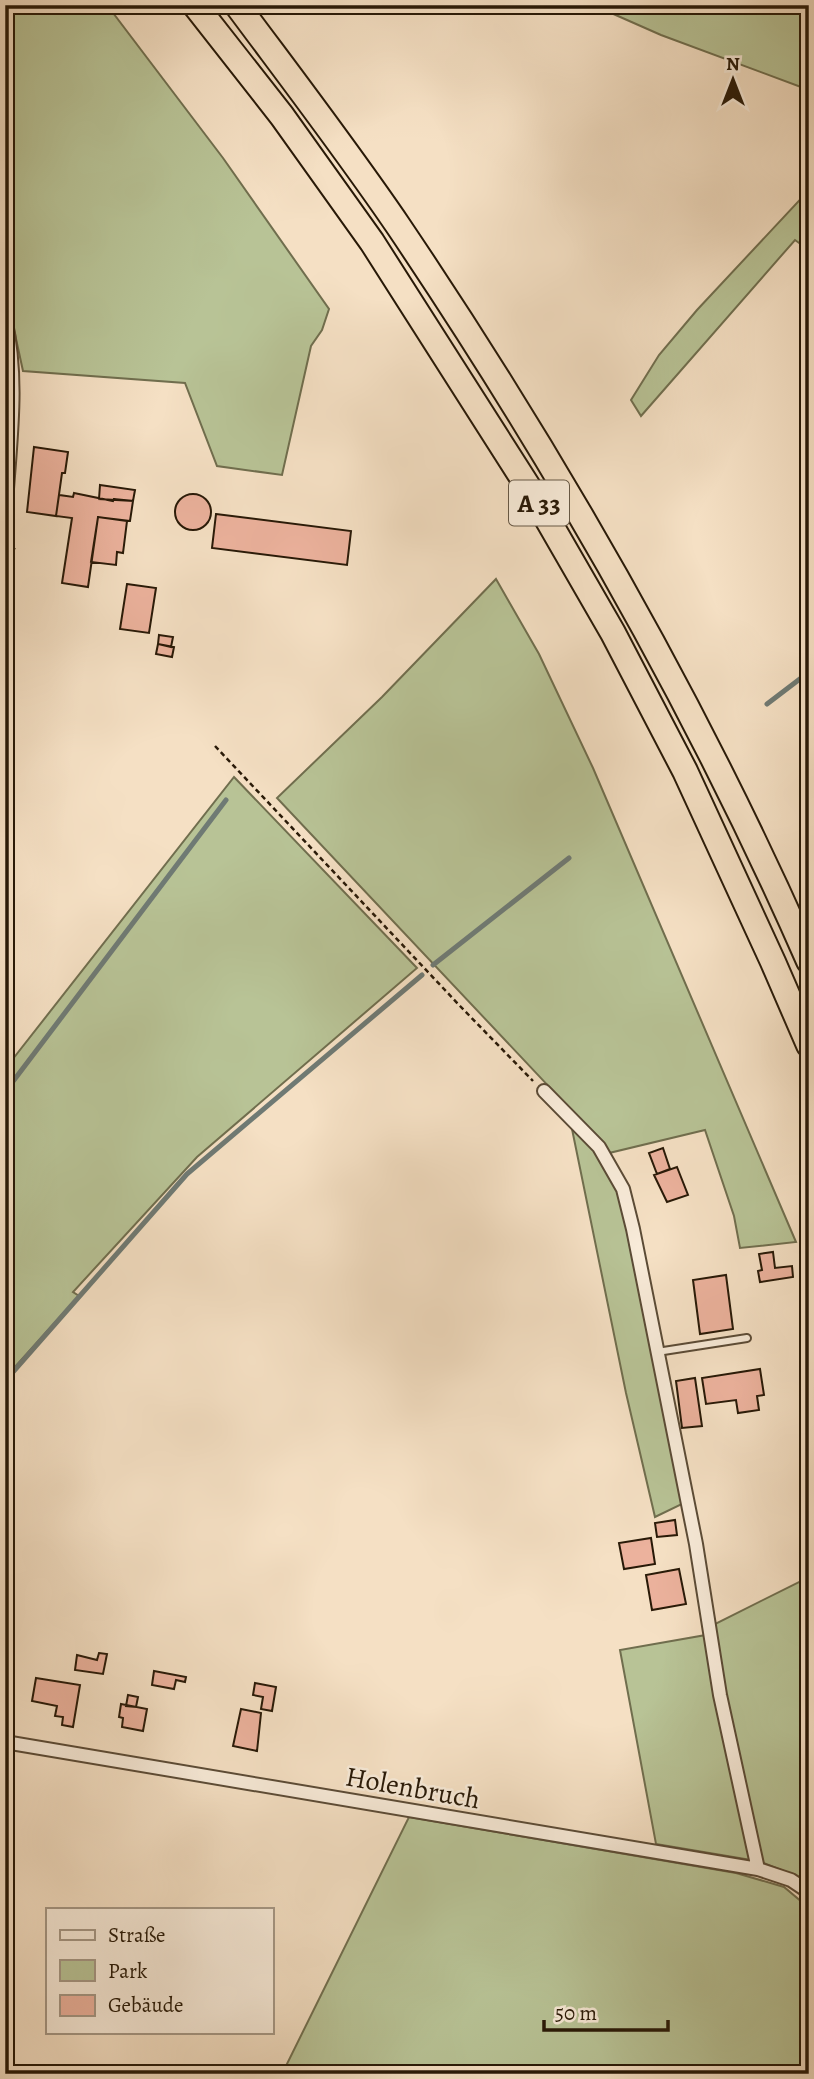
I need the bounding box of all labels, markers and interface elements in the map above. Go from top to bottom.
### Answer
north arrow [698,46,768,116]
text: N [726,51,740,77]
road number: A 33 [509,481,569,526]
street label: Holenbruch [342,1757,483,1819]
legend [46,1908,273,2034]
text: Straße [108,1921,166,1949]
text: Park [108,1957,148,1985]
scale bar [544,1988,669,2032]
text: Gebäude [108,1991,184,2019]
text: 50 m [555,1999,597,2027]

